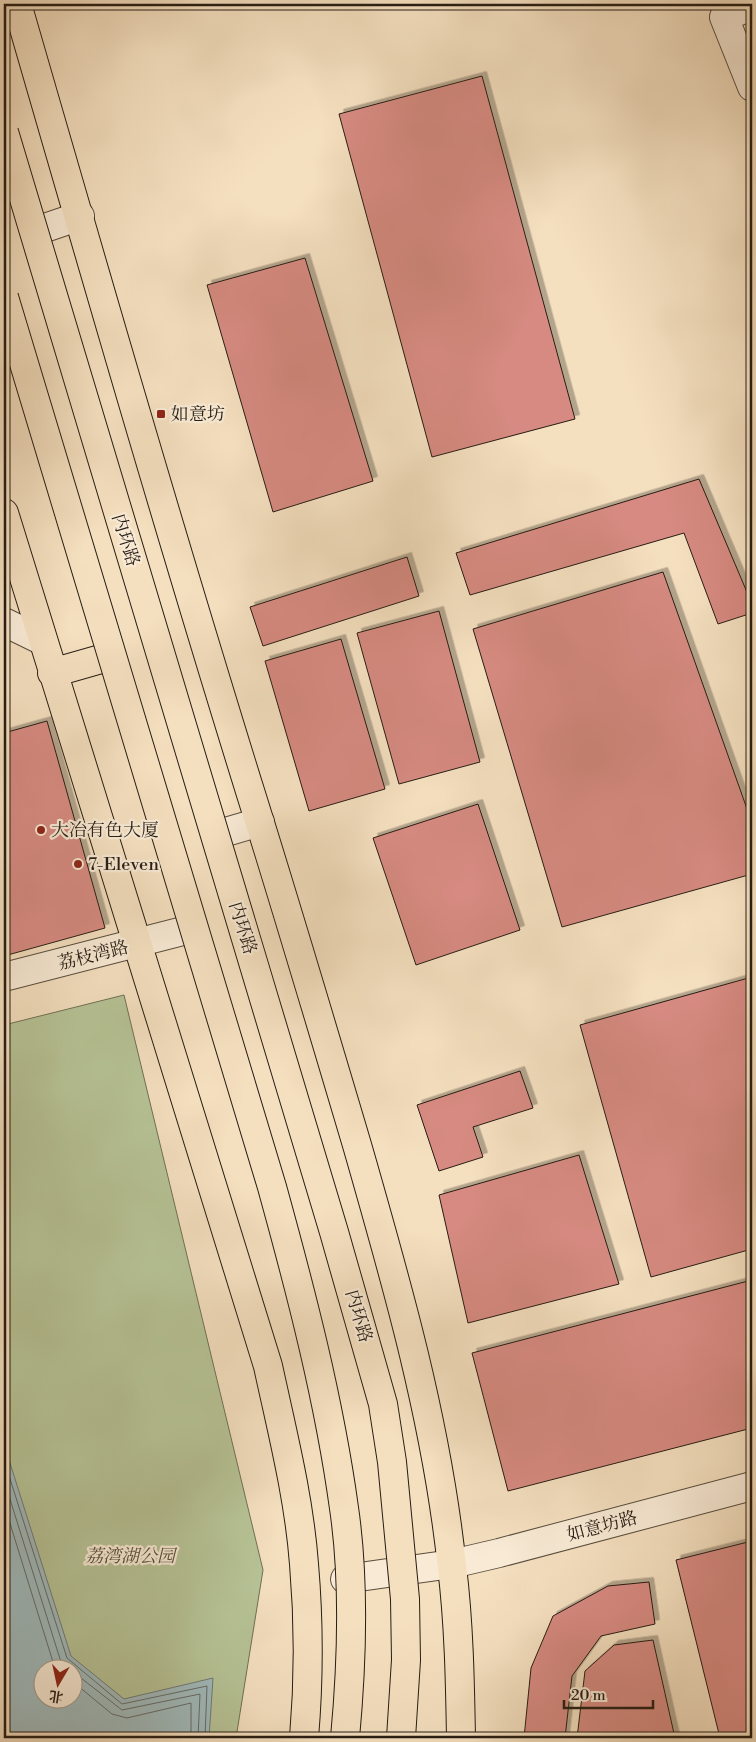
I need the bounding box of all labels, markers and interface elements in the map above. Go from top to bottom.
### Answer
place label: 如意坊 [171,403,225,426]
marker: 如意坊 [155,408,167,420]
street label: 内环路 [107,511,144,569]
place label: 大冶有色大厦 [51,819,159,842]
marker: 大冶有色大厦 [35,824,47,836]
place label: 7-Eleven [88,853,159,876]
marker: 7-Eleven [72,858,84,870]
street label: 内环路 [224,899,261,957]
street label: 荔枝湾路 [55,936,131,975]
street label: 内环路 [340,1287,377,1345]
street label: 如意坊路 [564,1506,640,1547]
park label: 荔湾湖公园 [85,1545,178,1568]
north arrow [32,1660,82,1710]
scale bar [564,1677,652,1709]
text: 北 [48,1686,64,1706]
text: 20 m [571,1686,606,1705]

